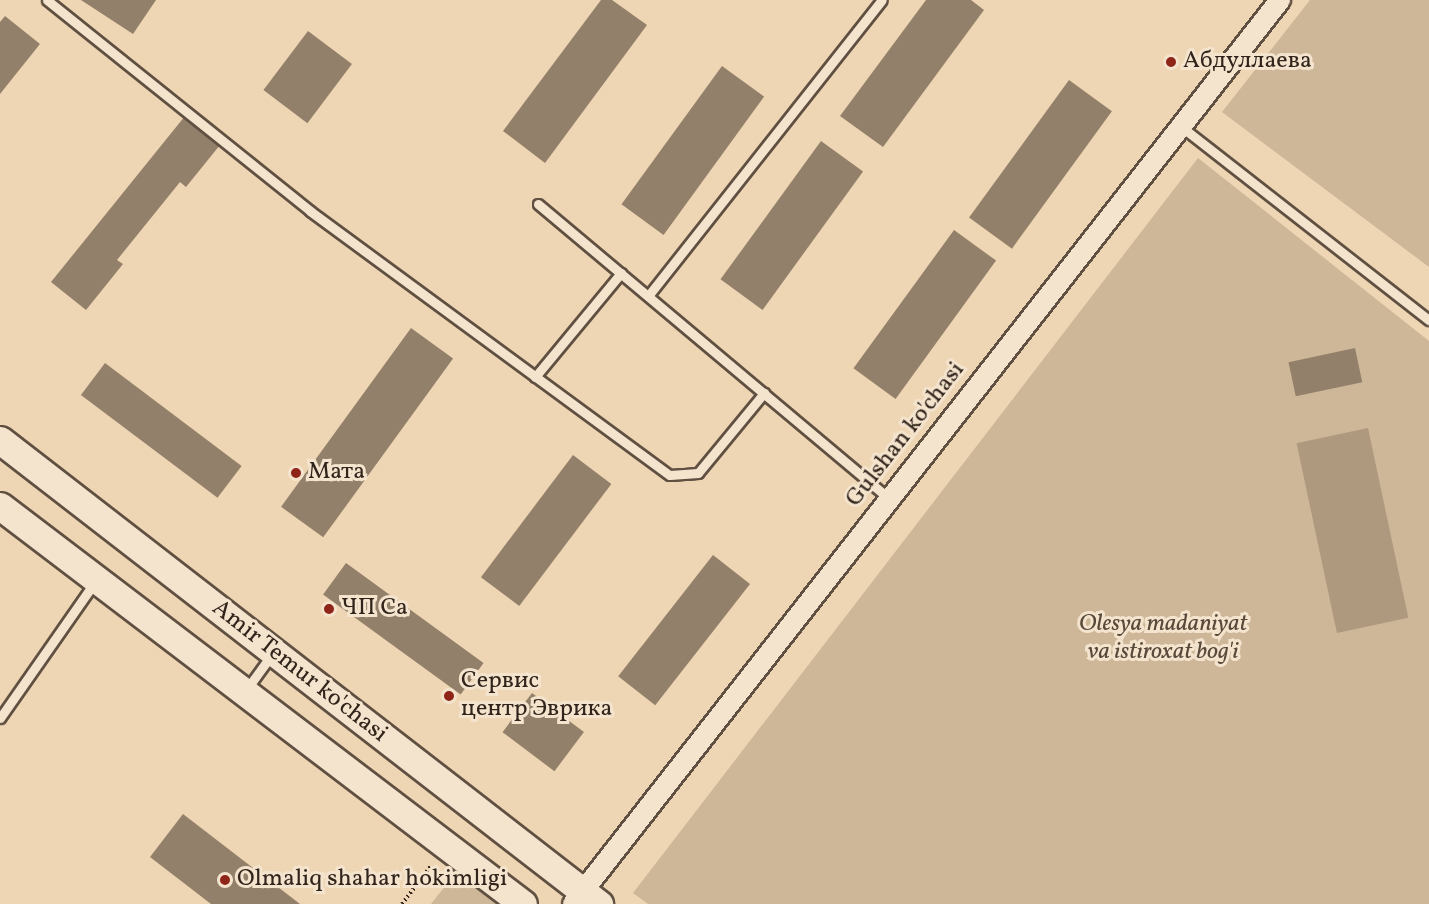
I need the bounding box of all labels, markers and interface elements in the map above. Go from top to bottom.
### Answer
place label: Абдуллаева [1183,48,1312,76]
marker: Абдуллаева [1164,55,1178,69]
street label: Gulshan ko'chasi [841,357,971,513]
place label: Мата [308,459,365,487]
marker: Мата [289,466,303,480]
street label: Amir Temur ko'chasi [205,594,393,750]
place label: ЧП Са [341,595,408,623]
marker: ЧП Са [322,602,336,616]
park label: Olesya madaniyat va istiroxat bog'i [1079,611,1247,667]
place label: Сервис центр Эврика [461,668,612,724]
marker: Сервис центр Эврика [442,689,456,703]
place label: Olmaliq shahar hokimligi [237,866,507,894]
marker: Olmaliq shahar hokimligi [218,873,232,887]

